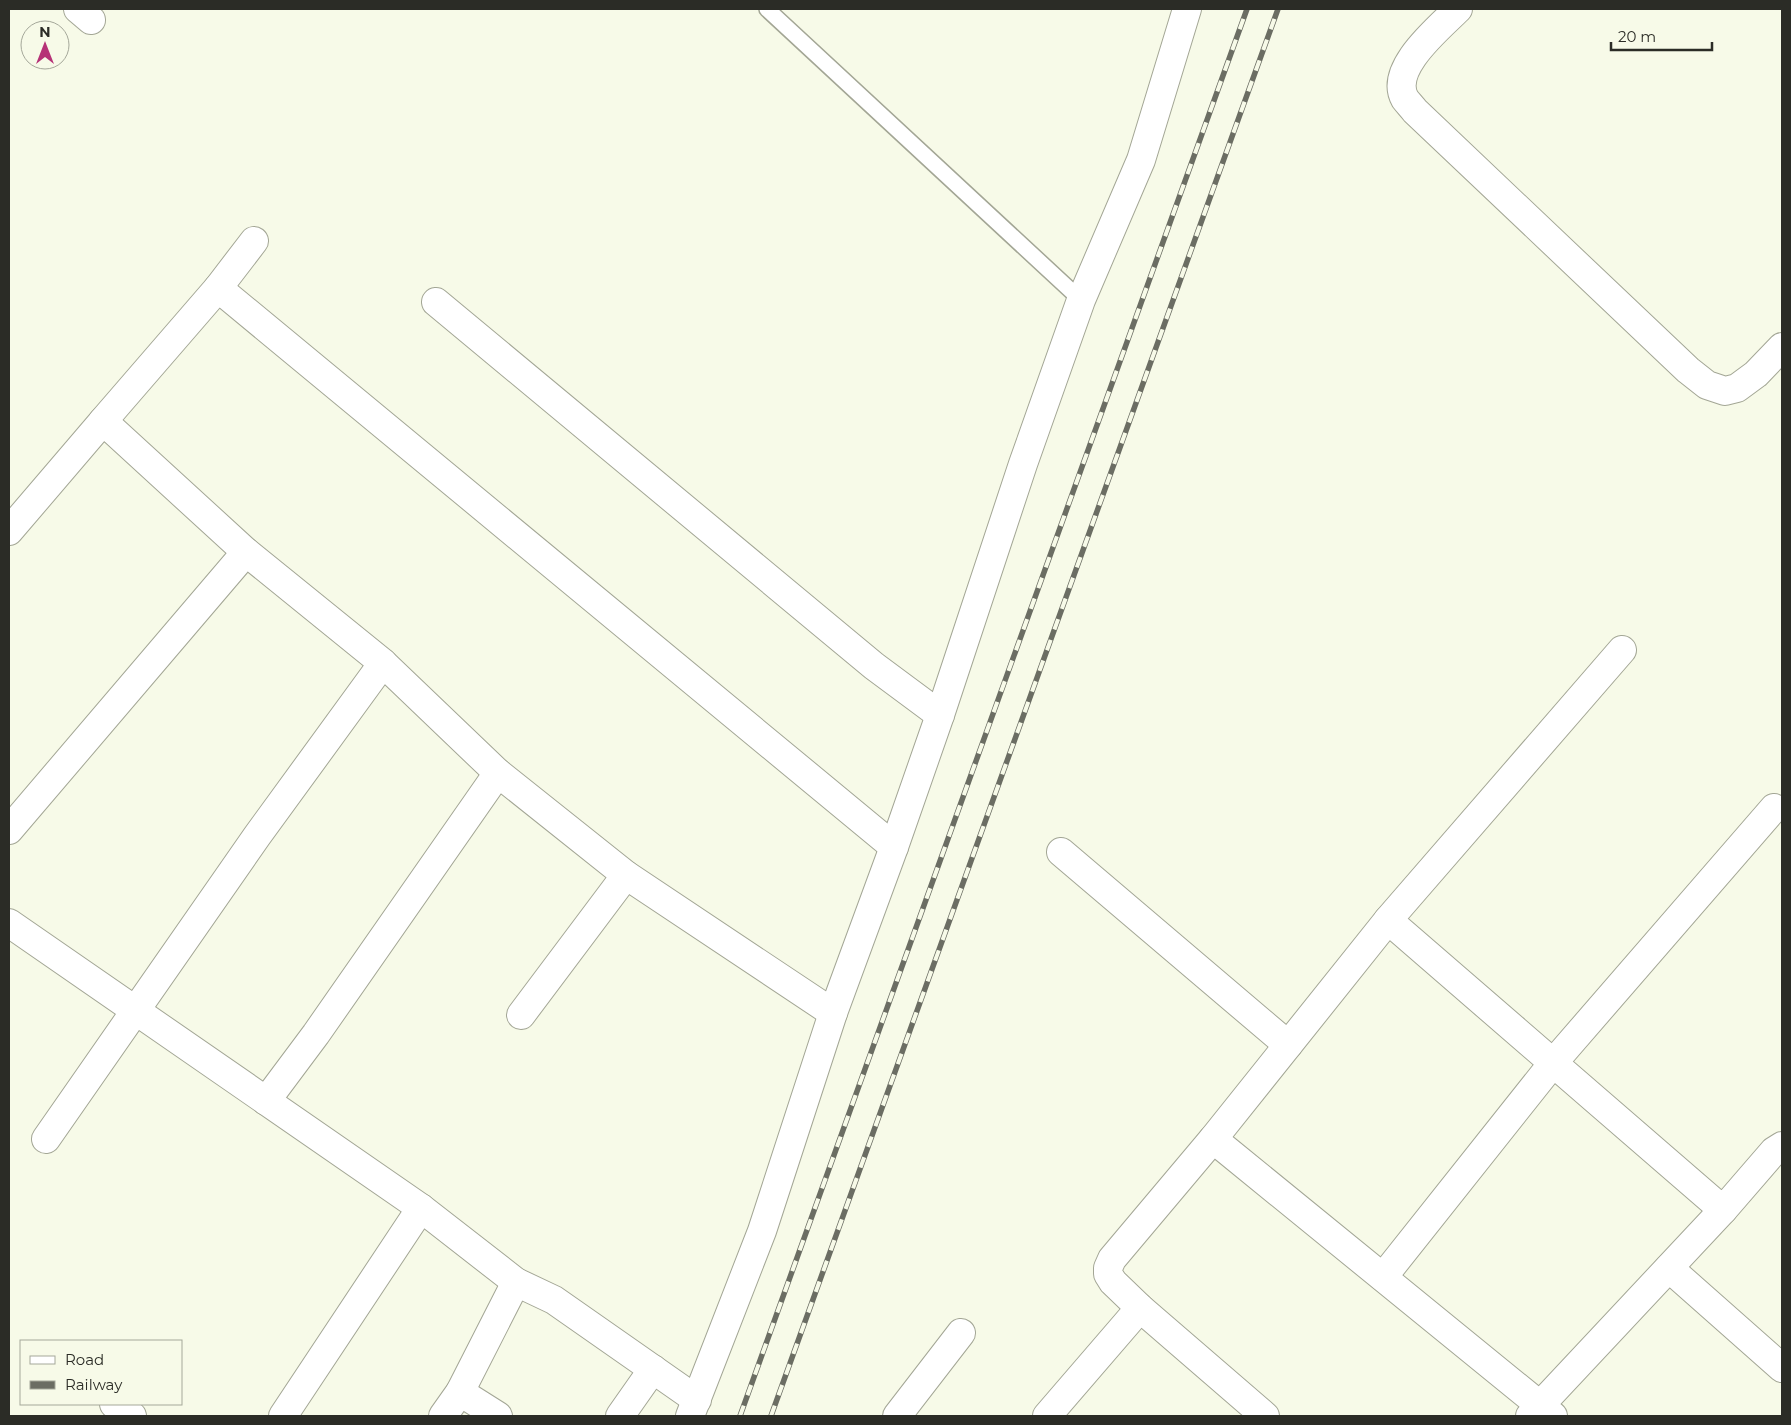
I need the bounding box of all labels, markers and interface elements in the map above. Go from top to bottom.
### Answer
north arrow [20,20,70,70]
scale bar [1611,20,1712,52]
text: N [39,23,51,41]
text: 20 m [1618,27,1656,46]
legend [20,1340,182,1405]
text: Road [65,1350,104,1369]
text: Railway [65,1375,123,1394]

